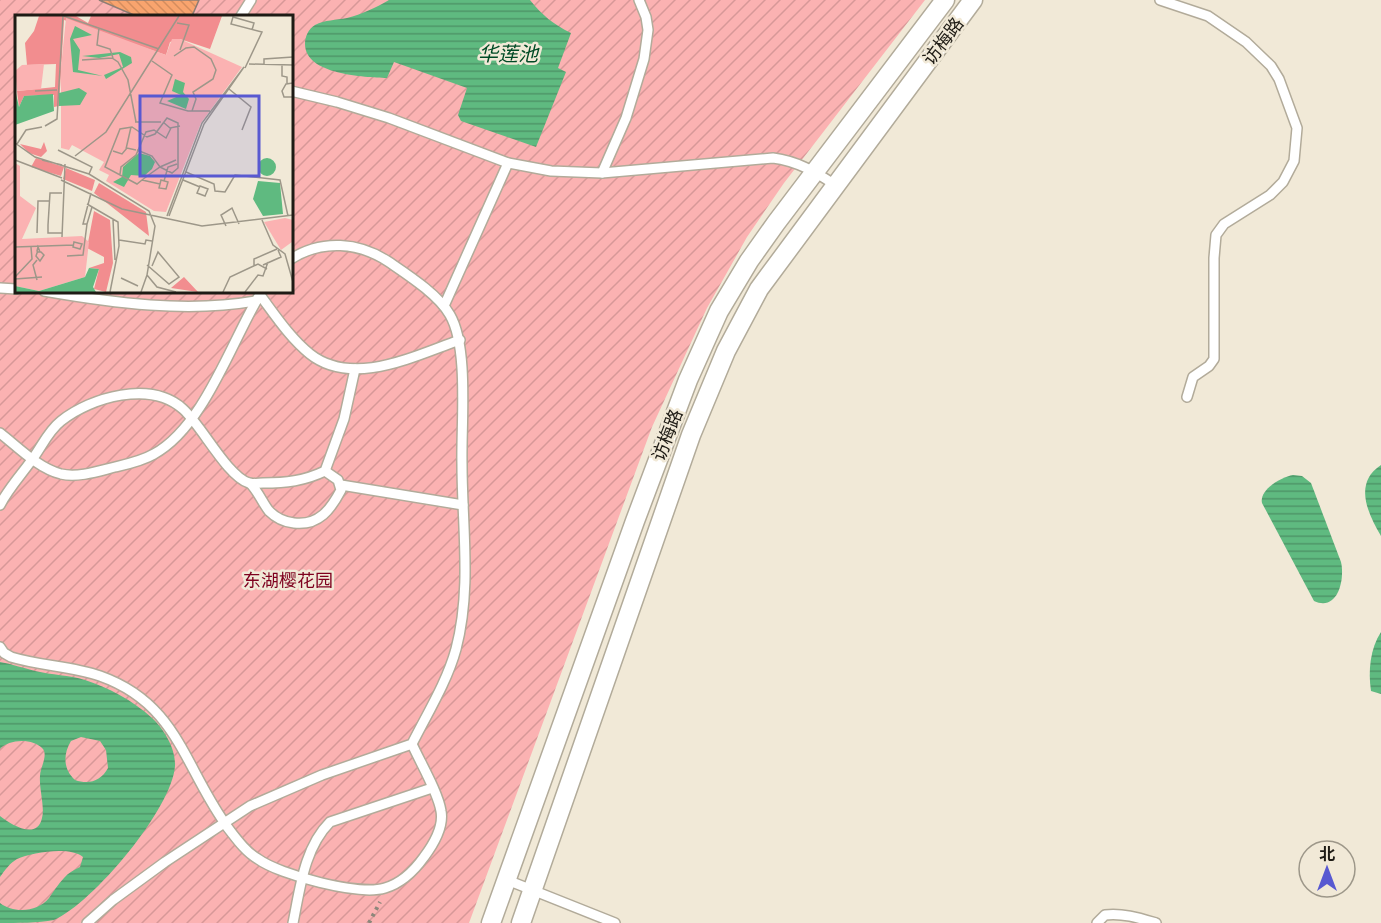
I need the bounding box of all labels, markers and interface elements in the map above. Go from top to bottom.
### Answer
street label: 访梅路 [918,13,968,69]
inset map [15,15,292,292]
water label: 华莲池 [478,42,540,66]
street label: 访梅路 [648,406,686,464]
park label: 东湖樱花园 [243,570,333,591]
north arrow [1297,839,1357,899]
text: 北 [1319,845,1335,864]

